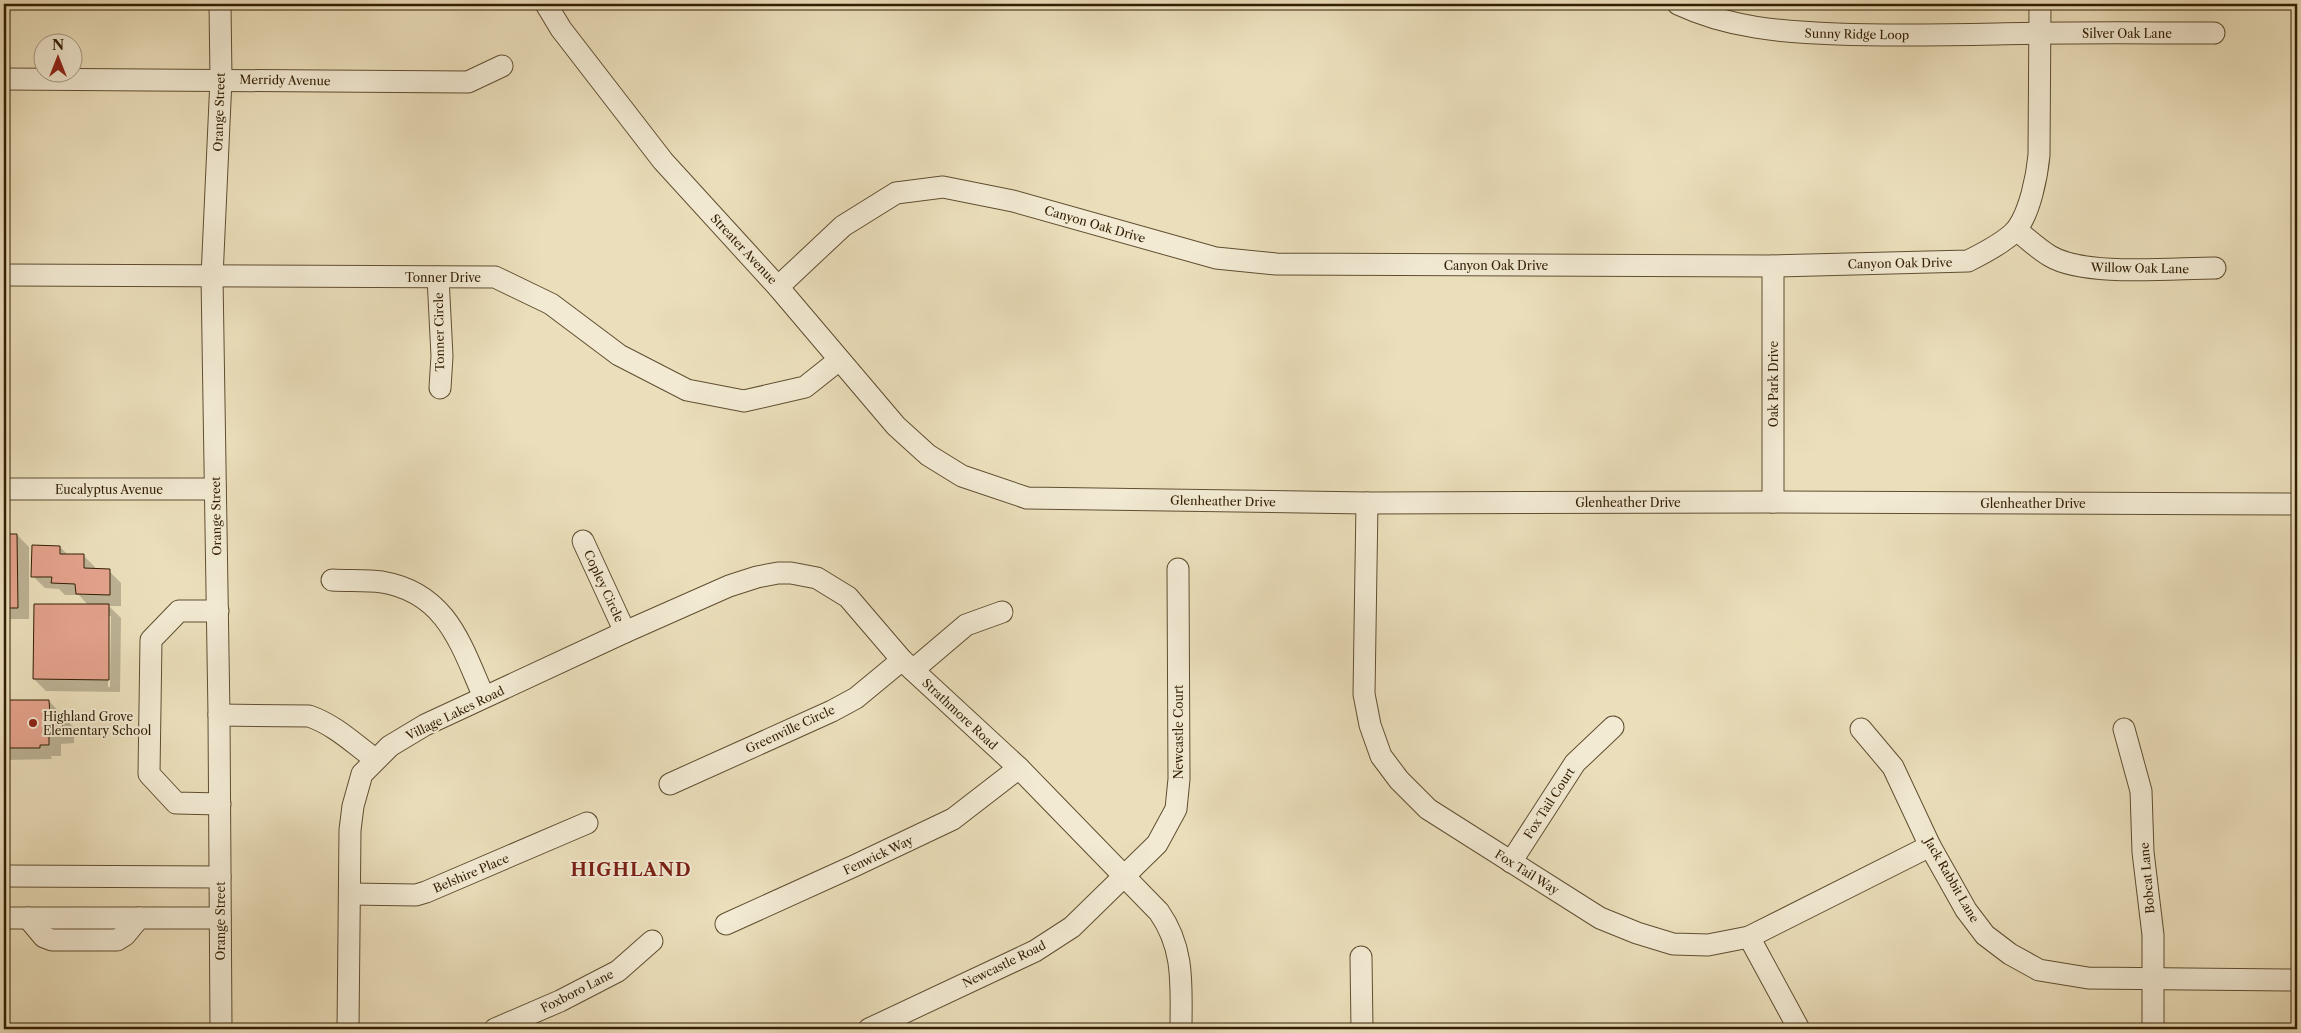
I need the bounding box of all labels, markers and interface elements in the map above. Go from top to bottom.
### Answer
street label: Sunny Ridge Loop [1805,26,1909,42]
street label: Silver Oak Lane [2082,26,2172,41]
north arrow [32,32,82,82]
text: N [52,36,64,54]
street label: Orange Street [210,71,228,152]
street label: Merridy Avenue [239,72,331,88]
street label: Canyon Oak Drive [1043,202,1148,246]
street label: Streater Avenue [708,211,781,287]
street label: Canyon Oak Drive [1848,255,1953,271]
street label: Canyon Oak Drive [1444,258,1549,273]
street label: Willow Oak Lane [2090,260,2190,276]
street label: Tonner Drive [405,270,481,285]
street label: Tonner Circle [431,292,447,372]
street label: Oak Park Drive [1766,341,1781,427]
street label: Orange Street [208,476,224,556]
street label: Eucalyptus Avenue [55,482,163,497]
street label: Glenheather Drive [1170,493,1276,509]
street label: Glenheather Drive [1575,495,1681,510]
street label: Glenheather Drive [1980,496,2086,511]
street label: Copley Circle [581,548,627,625]
street label: Strathmore Road [919,675,1001,753]
street label: Village Lakes Road [403,682,507,744]
street label: Newcastle Court [1171,684,1186,779]
street label: Greenville Circle [743,702,837,756]
place label: Highland Grove Elementary School [43,709,152,738]
marker: Highland Grove Elementary School [27,717,39,729]
street label: Fox Tail Court [1520,764,1578,841]
street label: Fenwick Way [841,832,916,878]
street label: Jack Rabbit Lane [1921,833,1983,925]
street label: Bobcat Lane [2136,841,2158,914]
street label: Fox Tail Way [1492,846,1562,898]
street label: Belshire Place [431,850,511,896]
district label: HIGHLAND [570,859,692,881]
street label: Orange Street [213,881,228,961]
street label: Newcastle Road [960,937,1049,991]
street label: Foxboro Lane [538,966,616,1016]

